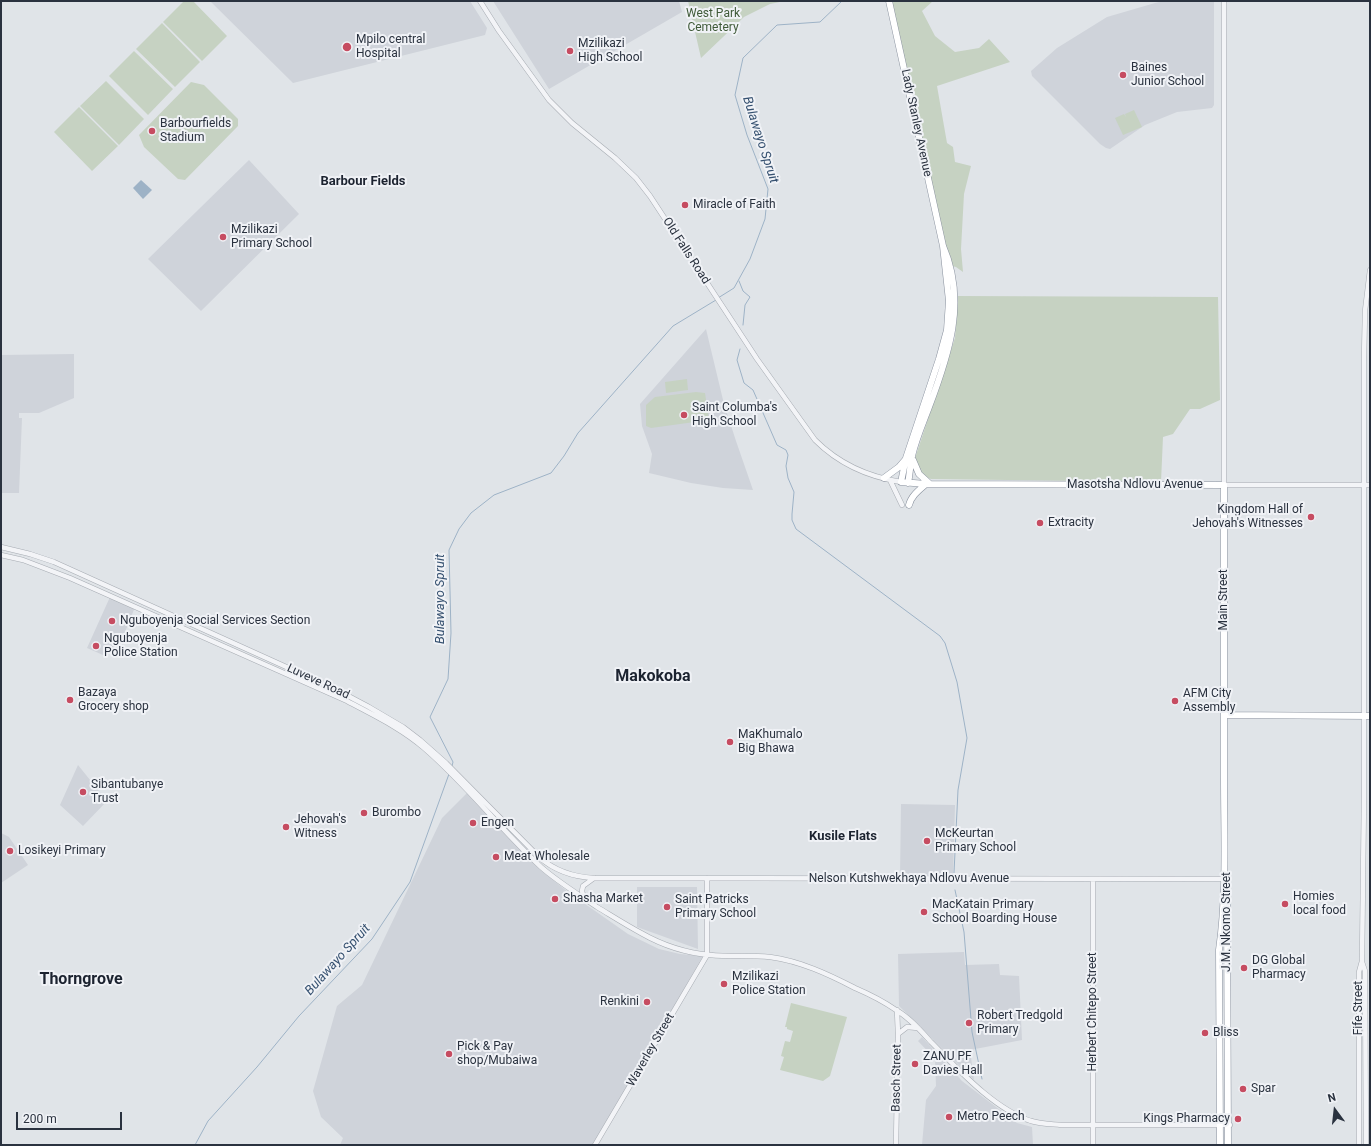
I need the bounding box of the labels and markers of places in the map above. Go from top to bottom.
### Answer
place label: Mpilo central Hospital [356,33,425,61]
place label: Mzilikazi High School [578,37,642,65]
marker: Mpilo central Hospital [341,41,353,53]
marker: Mzilikazi High School [565,46,575,56]
place label: Baines Junior School [1131,61,1204,89]
marker: Baines Junior School [1118,70,1128,80]
place label: Barbourfields Stadium [160,117,231,145]
marker: Barbourfields Stadium [147,126,157,136]
place label: Miracle of Faith [693,198,776,212]
marker: Miracle of Faith [680,200,690,210]
place label: Mzilikazi Primary School [231,223,312,251]
marker: Mzilikazi Primary School [218,232,228,242]
place label: Saint Columba's High School [692,401,778,429]
marker: Saint Columba's High School [679,410,689,420]
place label: Kingdom Hall of Jehovah's Witnesses [1192,503,1303,531]
marker: Kingdom Hall of Jehovah's Witnesses [1306,512,1316,522]
place label: Extracity [1048,516,1094,530]
marker: Extracity [1035,518,1045,528]
place label: Nguboyenja Social Services Section [120,614,310,628]
marker: Nguboyenja Social Services Section [107,616,117,626]
place label: Nguboyenja Police Station [104,632,178,660]
marker: Nguboyenja Police Station [91,641,101,651]
place label: Bazaya Grocery shop [78,686,149,714]
place label: AFM City Assembly [1183,687,1235,715]
marker: Bazaya Grocery shop [65,695,75,705]
marker: AFM City Assembly [1170,696,1180,706]
place label: MaKhumalo Big Bhawa [738,728,803,756]
marker: MaKhumalo Big Bhawa [725,737,735,747]
place label: Sibantubanye Trust [91,778,163,806]
marker: Sibantubanye Trust [78,787,88,797]
place label: Burombo [372,806,421,820]
marker: Burombo [359,808,369,818]
place label: Jehovah's Witness [294,813,346,841]
place label: Engen [481,816,514,830]
marker: Engen [468,818,478,828]
marker: Jehovah's Witness [281,822,291,832]
place label: McKeurtan Primary School [935,827,1016,855]
marker: McKeurtan Primary School [922,836,932,846]
place label: Losikeyi Primary [18,844,106,858]
marker: Losikeyi Primary [5,846,15,856]
place label: Meat Wholesale [504,850,590,864]
marker: Meat Wholesale [491,852,501,862]
place label: Homies local food [1293,890,1346,918]
place label: Shasha Market [563,892,643,906]
place label: Saint Patricks Primary School [675,893,756,921]
marker: Shasha Market [550,894,560,904]
place label: MacKatain Primary School Boarding House [932,898,1057,926]
marker: Homies local food [1280,899,1290,909]
marker: Saint Patricks Primary School [662,902,672,912]
marker: MacKatain Primary School Boarding House [919,907,929,917]
place label: DG Global Pharmacy [1252,954,1306,982]
marker: DG Global Pharmacy [1239,963,1249,973]
place label: Mzilikazi Police Station [732,970,806,998]
marker: Mzilikazi Police Station [719,979,729,989]
place label: Renkini [600,995,639,1009]
marker: Renkini [642,997,652,1007]
place label: Robert Tredgold Primary [977,1009,1063,1037]
marker: Robert Tredgold Primary [964,1018,974,1028]
place label: Bliss [1213,1026,1239,1040]
marker: Bliss [1200,1028,1210,1038]
place label: Pick & Pay shop/Mubaiwa [457,1040,537,1068]
marker: Pick & Pay shop/Mubaiwa [444,1049,454,1059]
place label: ZANU PF Davies Hall [923,1050,983,1078]
marker: ZANU PF Davies Hall [910,1059,920,1069]
place label: Spar [1251,1082,1275,1096]
marker: Spar [1238,1084,1248,1094]
place label: Metro Peech [957,1110,1025,1124]
marker: Metro Peech [944,1112,954,1122]
place label: Kings Pharmacy [1143,1112,1230,1126]
marker: Kings Pharmacy [1233,1114,1243,1124]

